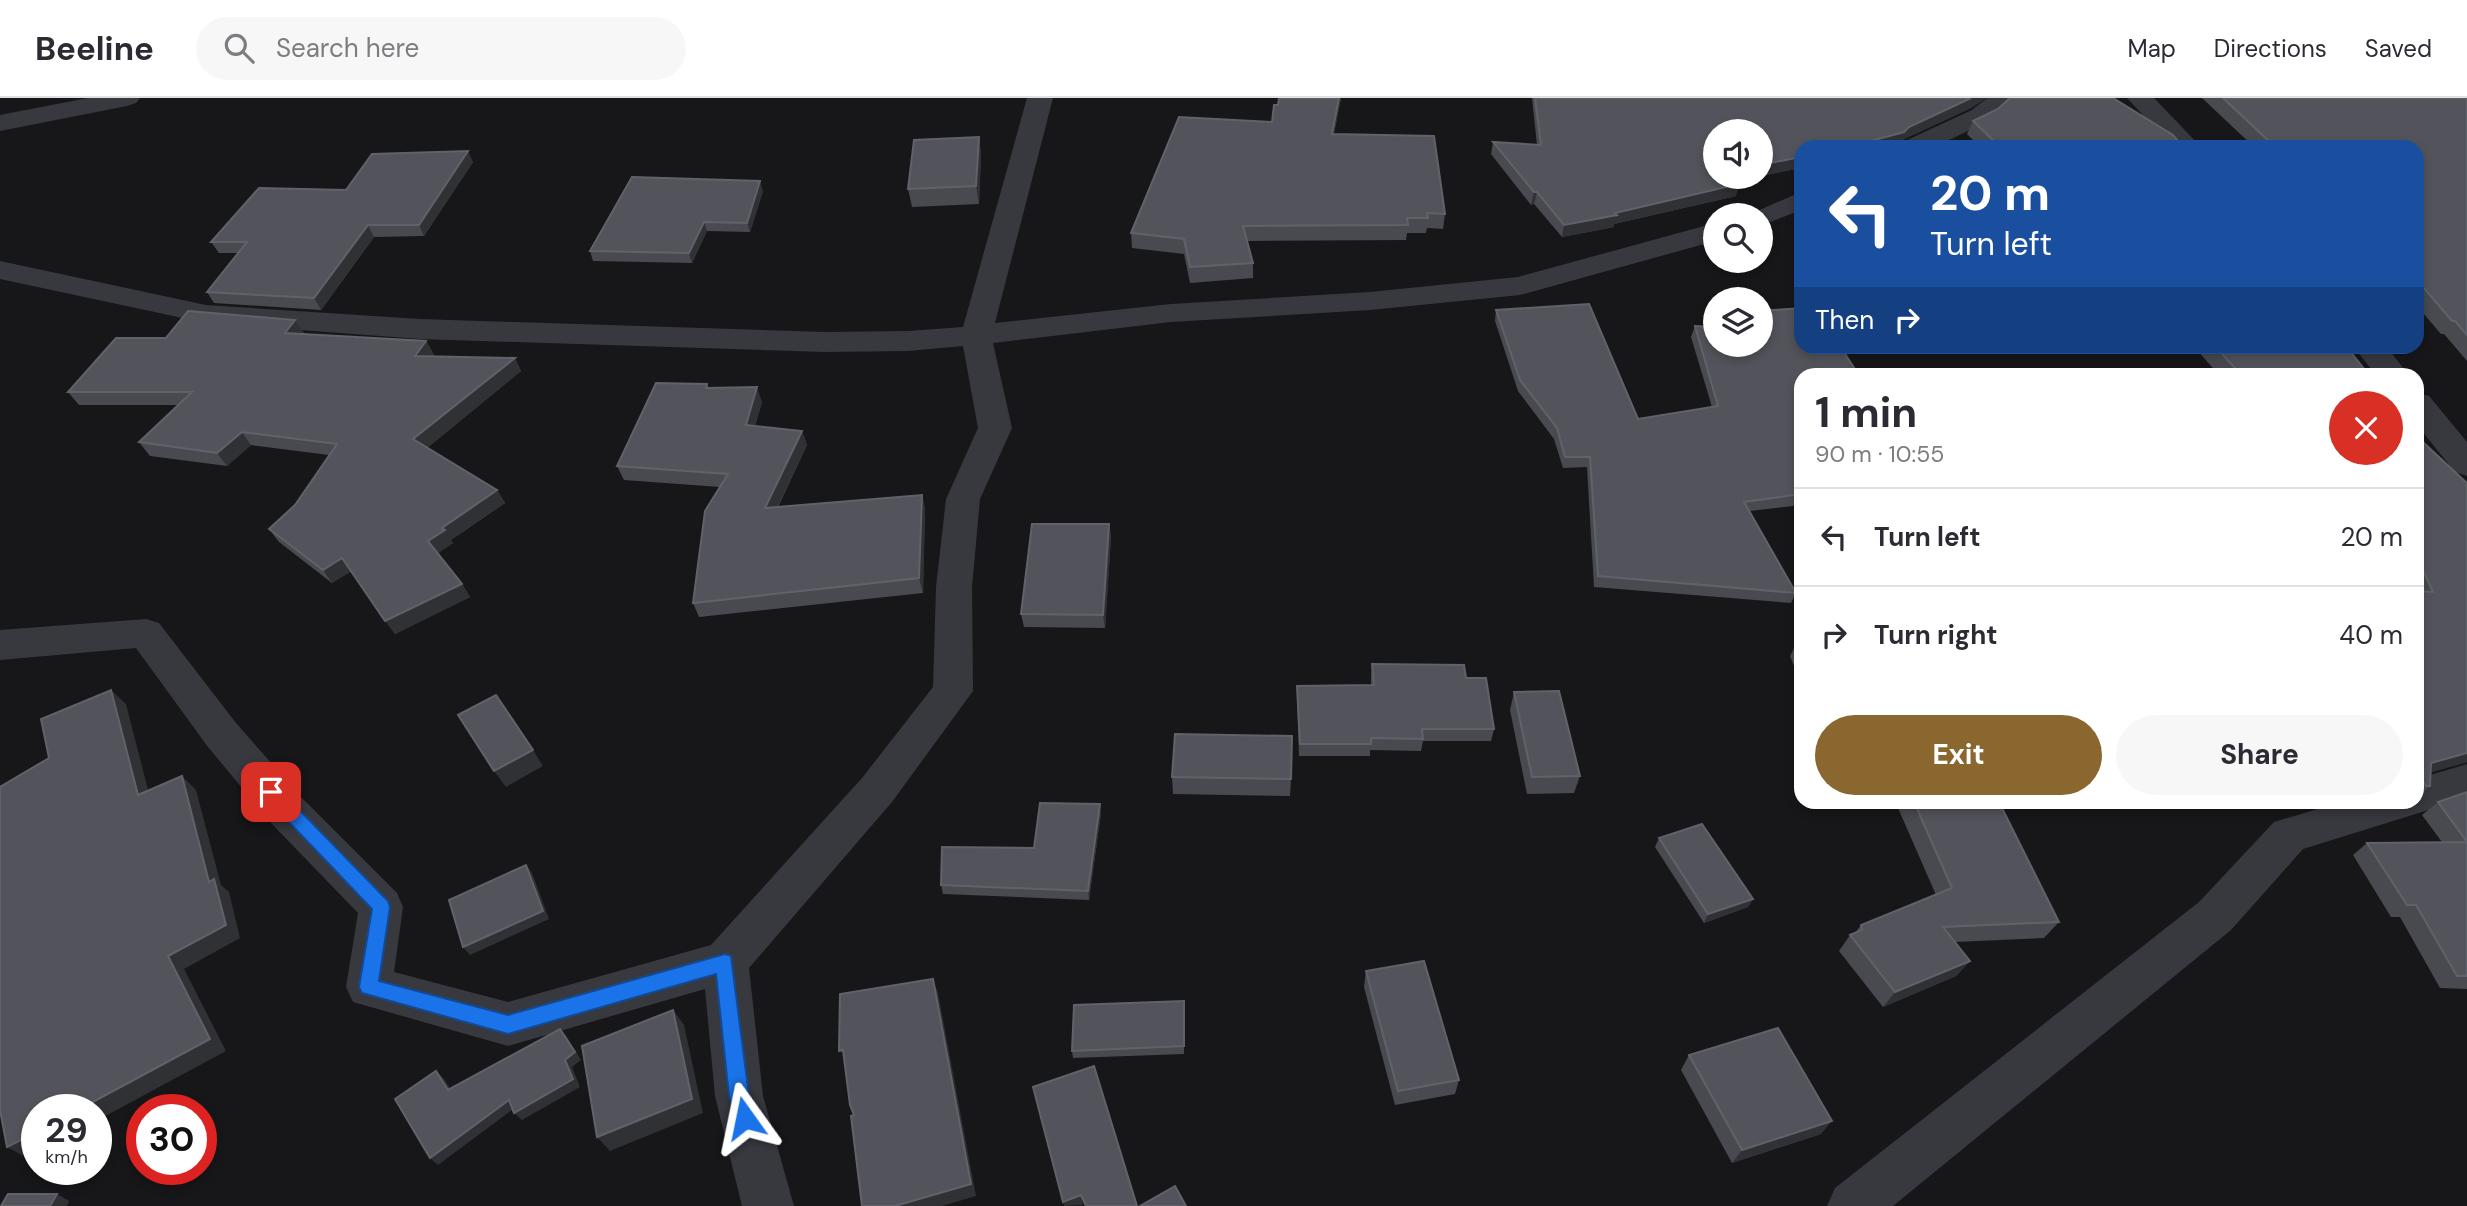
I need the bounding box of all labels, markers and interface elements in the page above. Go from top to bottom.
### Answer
search box [196,17,686,80]
text: Beeline [35,27,154,70]
icon: search [220,29,258,67]
text: Search here [276,31,419,65]
text: Map [2128,33,2176,64]
text: Directions [2214,33,2327,64]
text: Saved [2365,33,2432,64]
map controls [1703,119,1773,357]
button: sound [1703,119,1773,189]
text: 20 m [1930,161,2050,225]
icon: left [1815,168,1906,259]
button: search [1703,203,1773,273]
text: Turn left [1930,223,2052,265]
button: layers [1703,287,1773,357]
icon: right [1888,301,1926,339]
text: Then [1815,303,1874,337]
text: 1 min [1815,385,1917,440]
button: close [2329,391,2403,465]
text: 90 m · 10:55 [1815,439,1944,469]
icon: left [1815,518,1853,556]
text: Turn left [1874,520,1981,554]
text: 20 m [2340,520,2403,554]
icon: right [1815,616,1853,654]
text: Turn right [1874,618,1998,652]
text: 40 m [2339,618,2403,652]
button: Exit [1815,715,2102,795]
button: Share [2116,715,2403,795]
pin [241,762,301,822]
icon: arrive [252,773,290,811]
position arrow [708,1081,782,1155]
speed limit sign: 30 [126,1094,217,1185]
text: 29 [45,1107,88,1153]
text: km/h [45,1145,88,1169]

